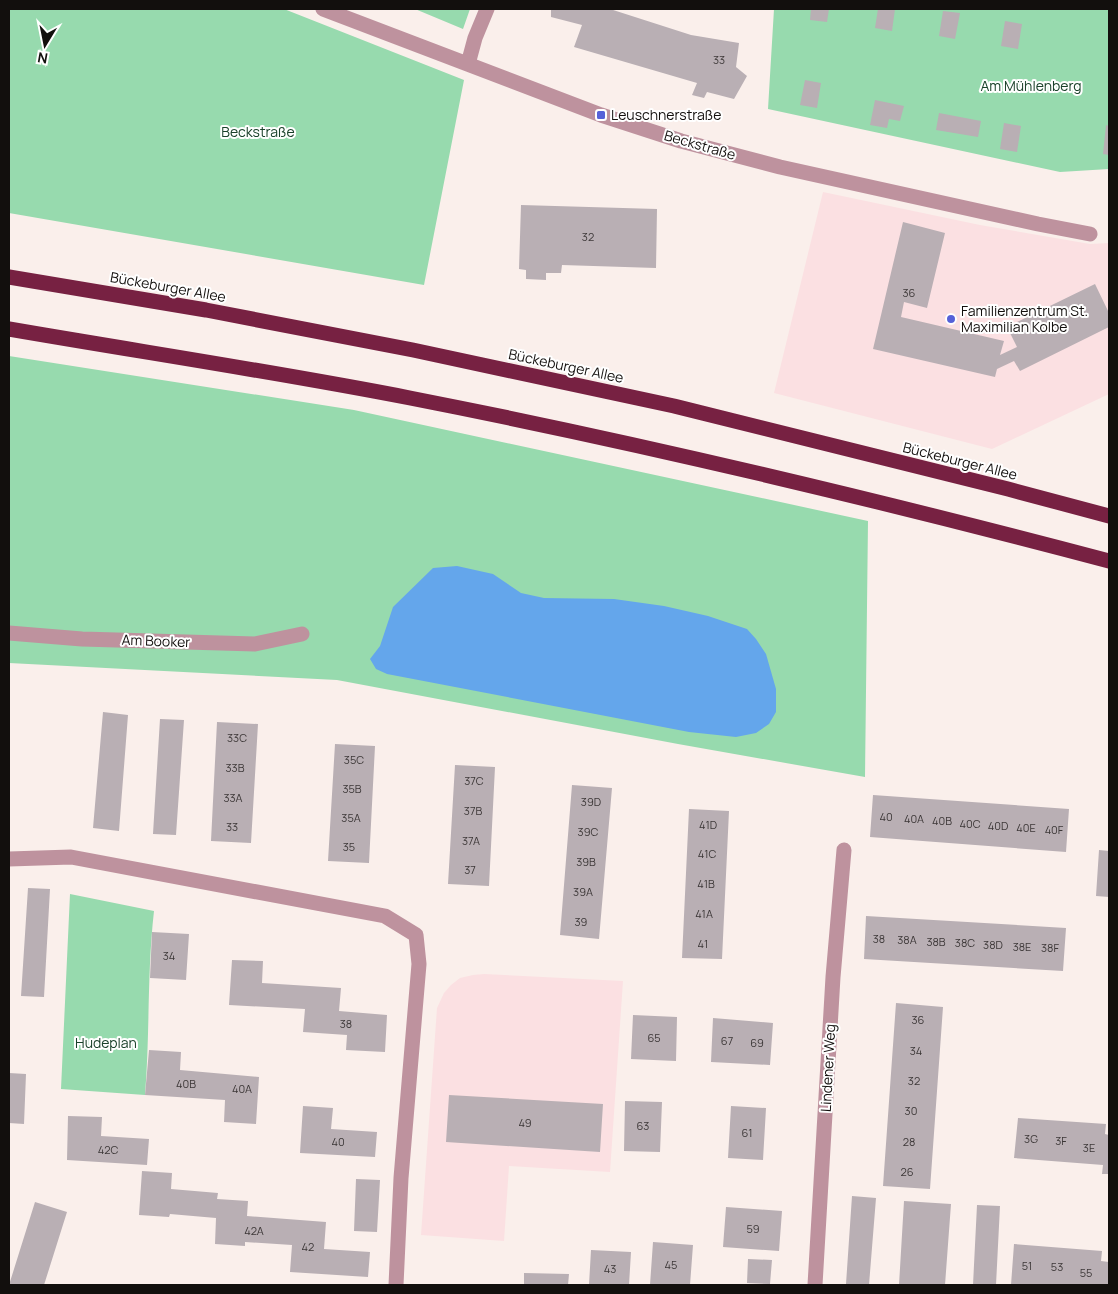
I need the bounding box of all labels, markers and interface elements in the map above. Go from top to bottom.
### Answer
north arrow [20,20,70,70]
text: N [36,48,49,69]
house number: 33 [713,52,725,67]
park label: Am Mühlenberg [980,76,1082,95]
place label: Leuschnerstraße [611,105,721,124]
marker: Leuschnerstraße [595,109,607,121]
park label: Beckstraße [221,122,295,141]
street label: Beckstraße [662,125,738,164]
house number: 32 [582,229,594,244]
street label: Bückeburger Allee [109,267,227,306]
house number: 36 [903,285,916,300]
place label: Familienzentrum St. Maximilian Kolbe [961,301,1088,336]
marker: Familienzentrum St. Maximilian Kolbe [945,313,957,325]
street label: Bückeburger Allee [507,344,625,387]
street label: Bückeburger Allee [901,437,1019,484]
street label: Am Booker [121,630,191,651]
house number: 33C [227,730,247,745]
house number: 35C [344,752,364,767]
house number: 33B [226,760,245,775]
house number: 37C [464,773,484,788]
house number: 35B [342,781,362,796]
house number: 33A [223,790,243,805]
house number: 39D [581,794,601,809]
house number: 37B [464,803,482,818]
house number: 40 [879,809,893,824]
house number: 35A [341,810,361,825]
house number: 40A [904,811,924,826]
house number: 40B [932,813,952,828]
house number: 40C [959,816,981,831]
house number: 41D [699,817,717,832]
house number: 40D [988,818,1008,833]
house number: 33 [226,819,238,834]
house number: 40E [1016,820,1036,835]
house number: 40F [1045,822,1064,837]
house number: 39C [578,824,599,839]
house number: 37A [462,833,480,848]
house number: 35 [343,839,355,854]
house number: 41C [698,846,716,861]
house number: 39B [576,854,596,869]
house number: 37 [464,862,476,877]
house number: 41B [697,876,715,891]
house number: 39A [573,884,593,899]
house number: 41A [695,906,713,921]
house number: 39 [575,914,588,929]
house number: 38 [873,931,885,946]
house number: 38A [897,932,917,947]
house number: 38B [926,934,946,949]
house number: 38C [955,935,975,950]
house number: 41 [698,936,708,951]
house number: 38D [983,937,1003,952]
house number: 38E [1013,939,1031,954]
house number: 38F [1041,940,1059,955]
house number: 34 [163,948,175,963]
house number: 36 [912,1012,925,1027]
house number: 38 [340,1016,352,1031]
street label: Lindener Weg [816,1024,839,1112]
house number: 65 [647,1030,661,1045]
park label: Hudeplan [75,1033,137,1052]
house number: 67 [721,1033,733,1048]
house number: 69 [750,1035,764,1050]
house number: 34 [910,1043,922,1058]
house number: 32 [908,1073,920,1088]
house number: 40B [176,1076,196,1091]
house number: 40A [232,1081,252,1096]
house number: 30 [905,1103,917,1118]
house number: 49 [518,1115,532,1130]
house number: 63 [637,1118,649,1133]
house number: 61 [742,1125,752,1140]
house number: 3G [1024,1131,1038,1146]
house number: 3F [1055,1133,1067,1148]
house number: 40 [331,1134,345,1149]
house number: 28 [903,1134,915,1149]
house number: 3E [1083,1140,1095,1155]
house number: 42C [98,1142,118,1157]
house number: 26 [900,1164,914,1179]
house number: 59 [746,1221,760,1236]
house number: 42A [244,1223,264,1238]
house number: 42 [302,1239,314,1254]
house number: 45 [665,1257,677,1272]
house number: 51 [1022,1258,1032,1273]
house number: 53 [1051,1259,1063,1274]
house number: 43 [604,1261,616,1276]
house number: 55 [1080,1265,1092,1280]

